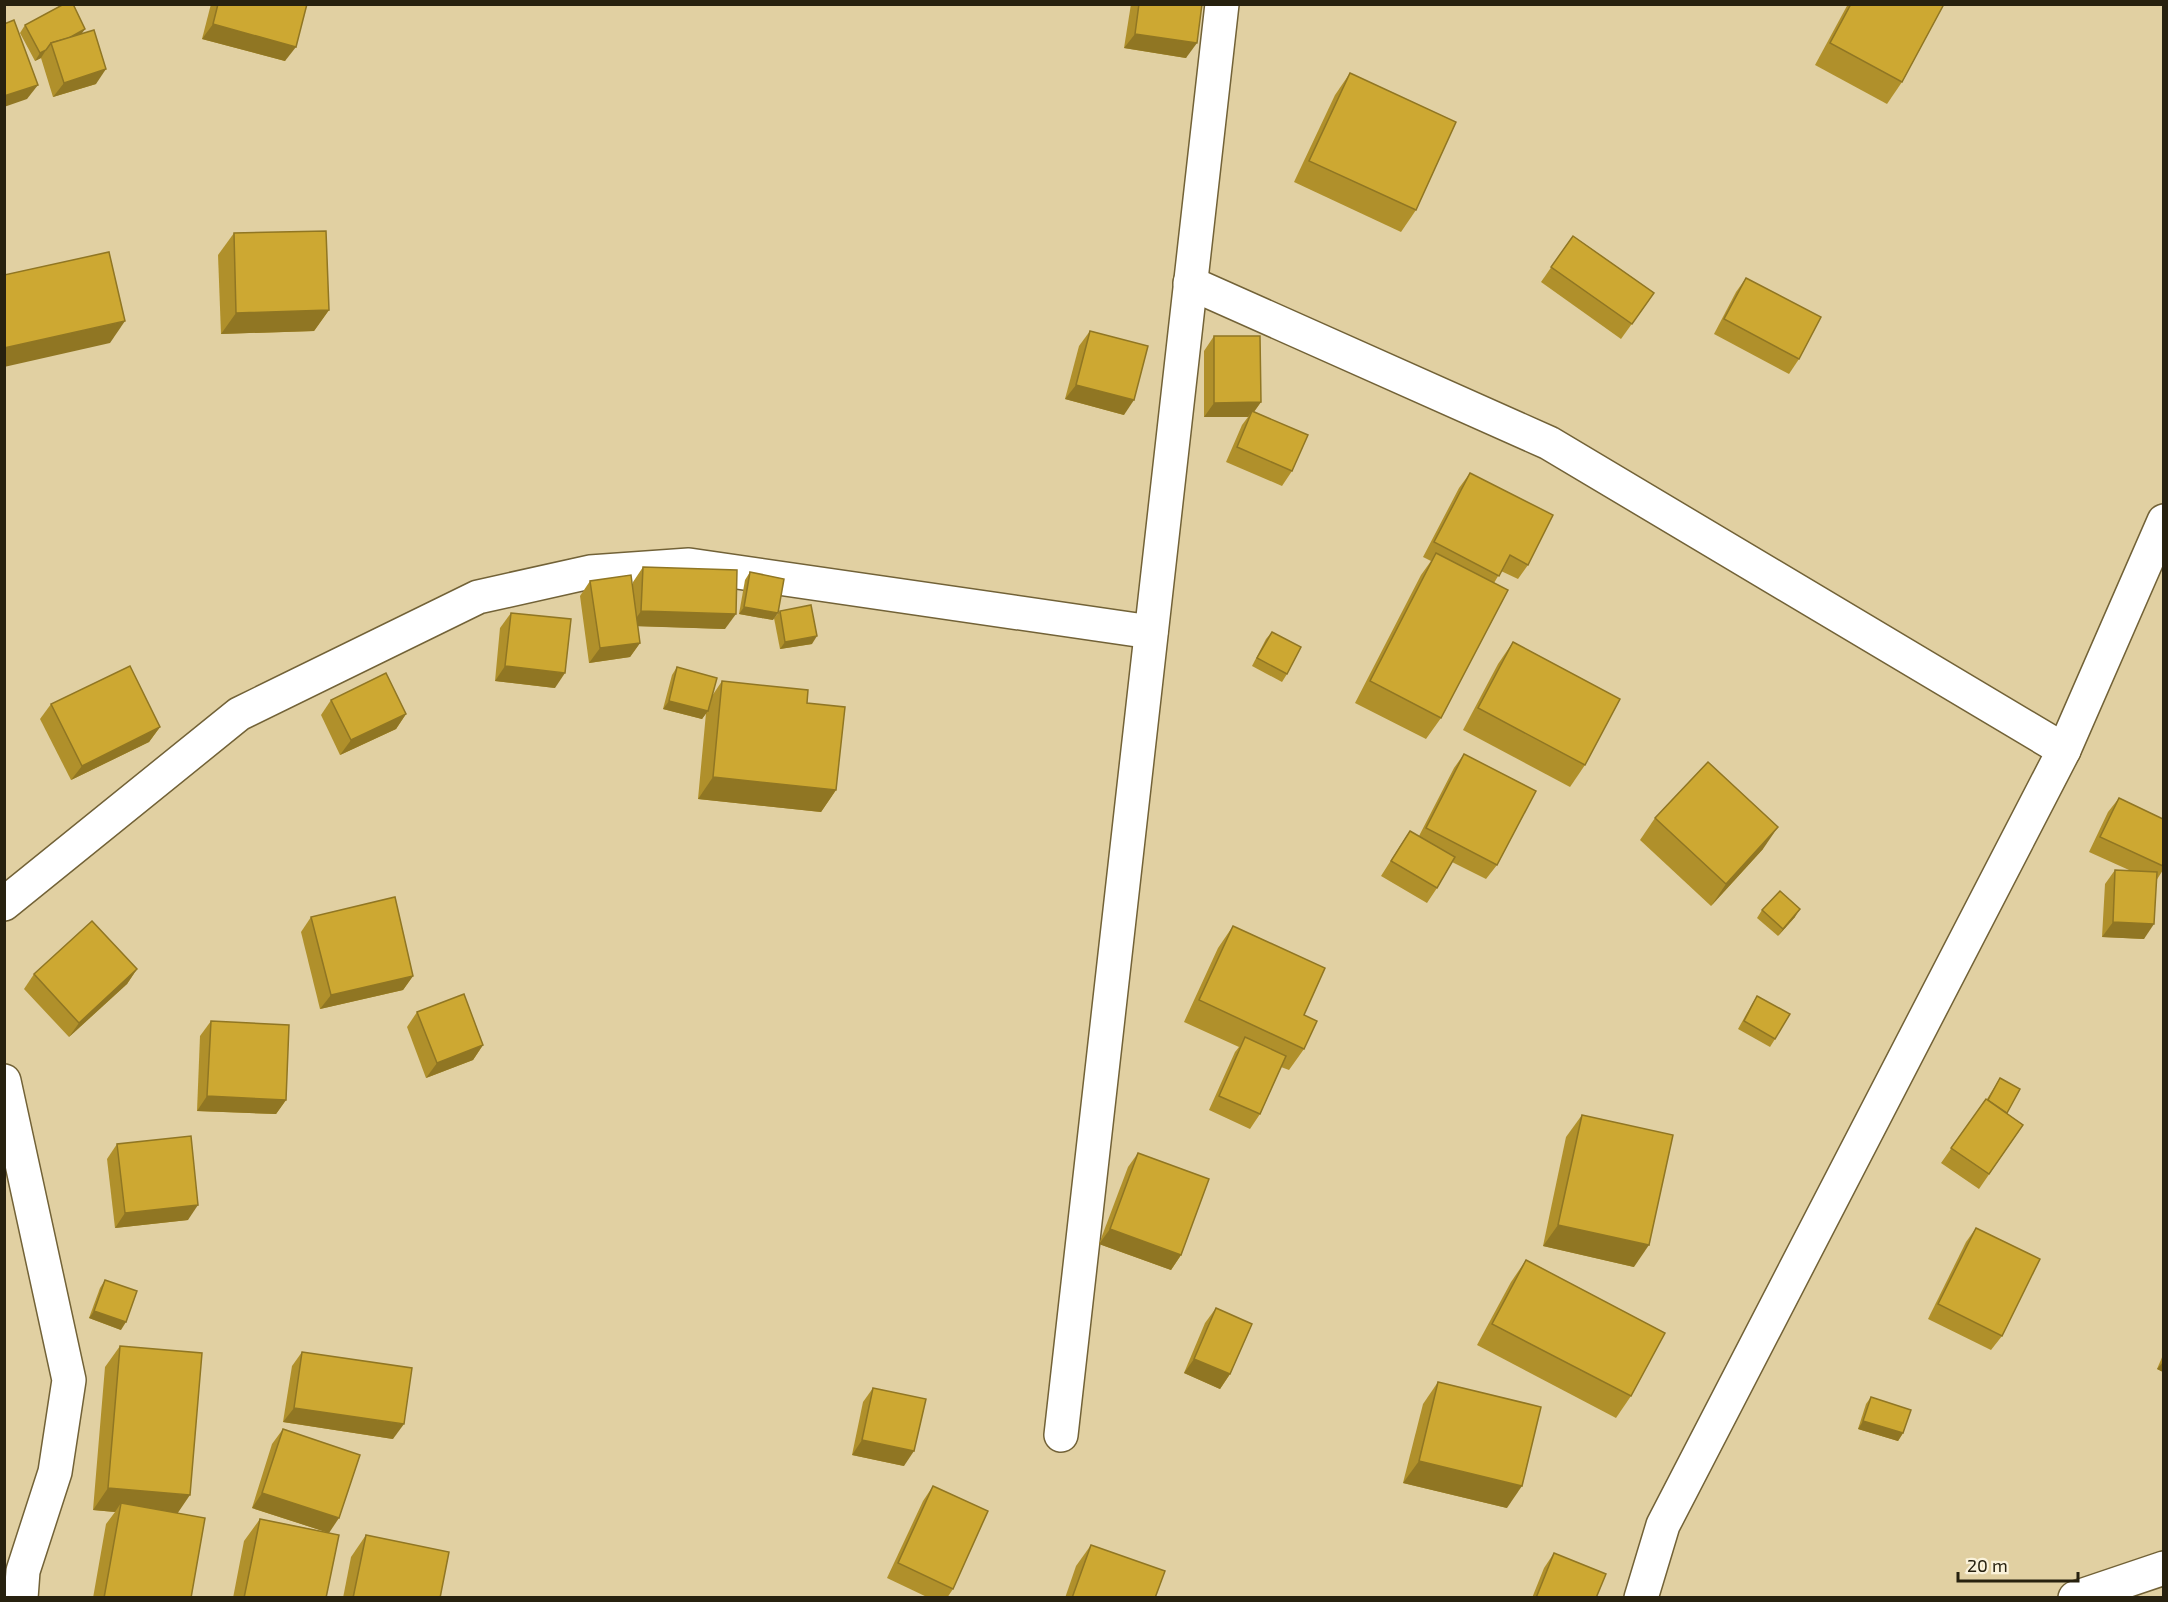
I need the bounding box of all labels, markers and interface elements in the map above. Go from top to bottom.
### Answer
scale bar [1958,1545,2078,1583]
text: 20 m [1967,1554,2008,1576]

